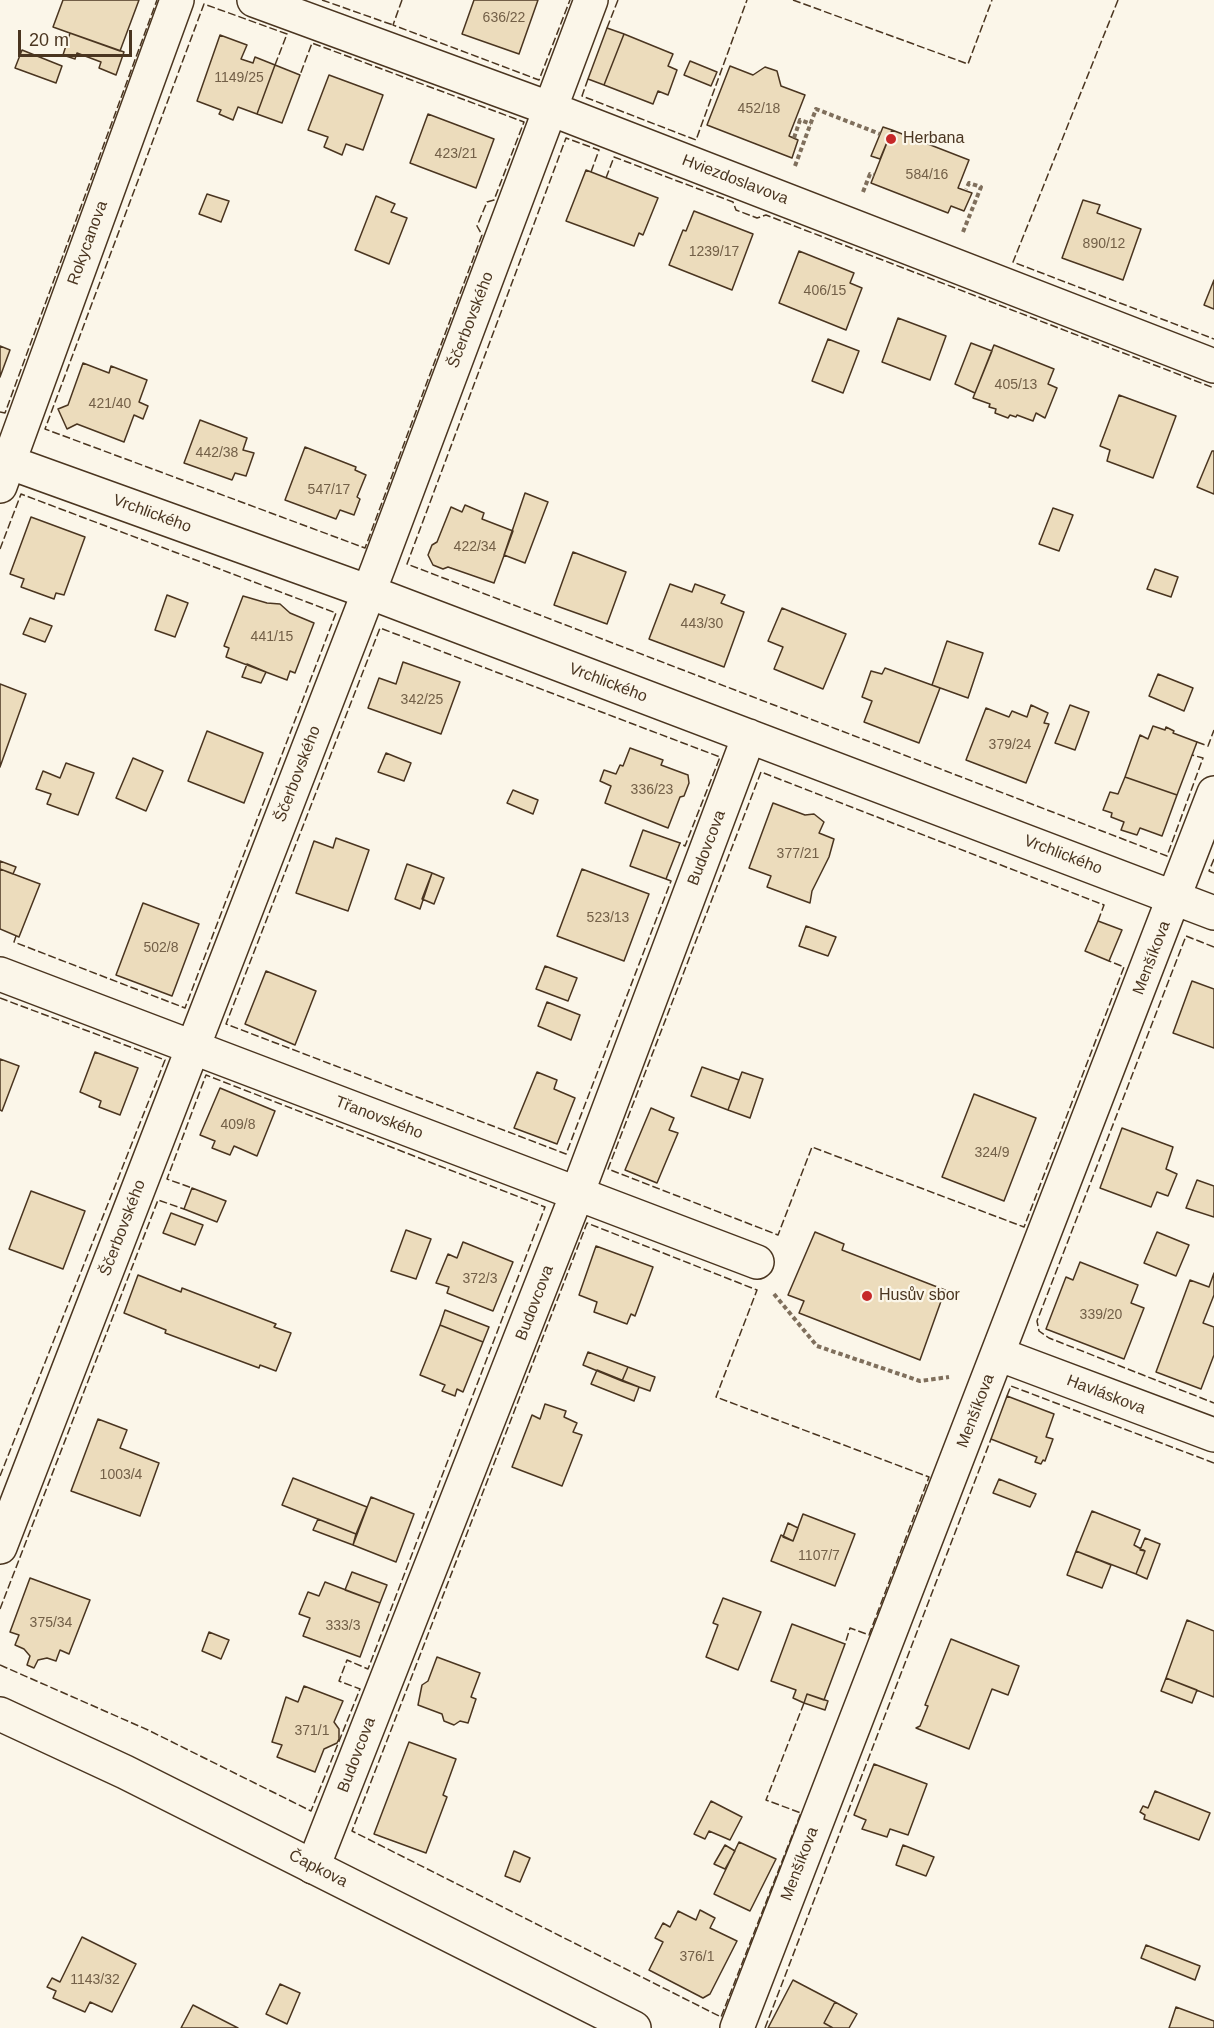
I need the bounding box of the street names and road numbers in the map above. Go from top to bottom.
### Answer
street label: Hviezdoslavova [679,151,791,209]
street label: Rokycanova [64,198,112,288]
street label: Ščerbovského [444,269,498,371]
street label: Vrchlického [110,491,194,537]
street label: Vrchlického [566,659,650,707]
street label: Ščerbovského [271,723,325,825]
street label: Budovcova [684,808,730,888]
street label: Vrchlického [1021,831,1105,879]
street label: Menšíkova [1129,918,1175,998]
street label: Třanovského [332,1092,426,1144]
street label: Ščerbovského [96,1177,150,1279]
street label: Budovcova [512,1263,558,1343]
street label: Menšíkova [953,1371,999,1451]
street label: Havláskova [1064,1371,1148,1419]
street label: Budovcova [334,1715,380,1795]
street label: Menšíkova [777,1824,823,1904]
street label: Čapkova [286,1846,350,1892]

